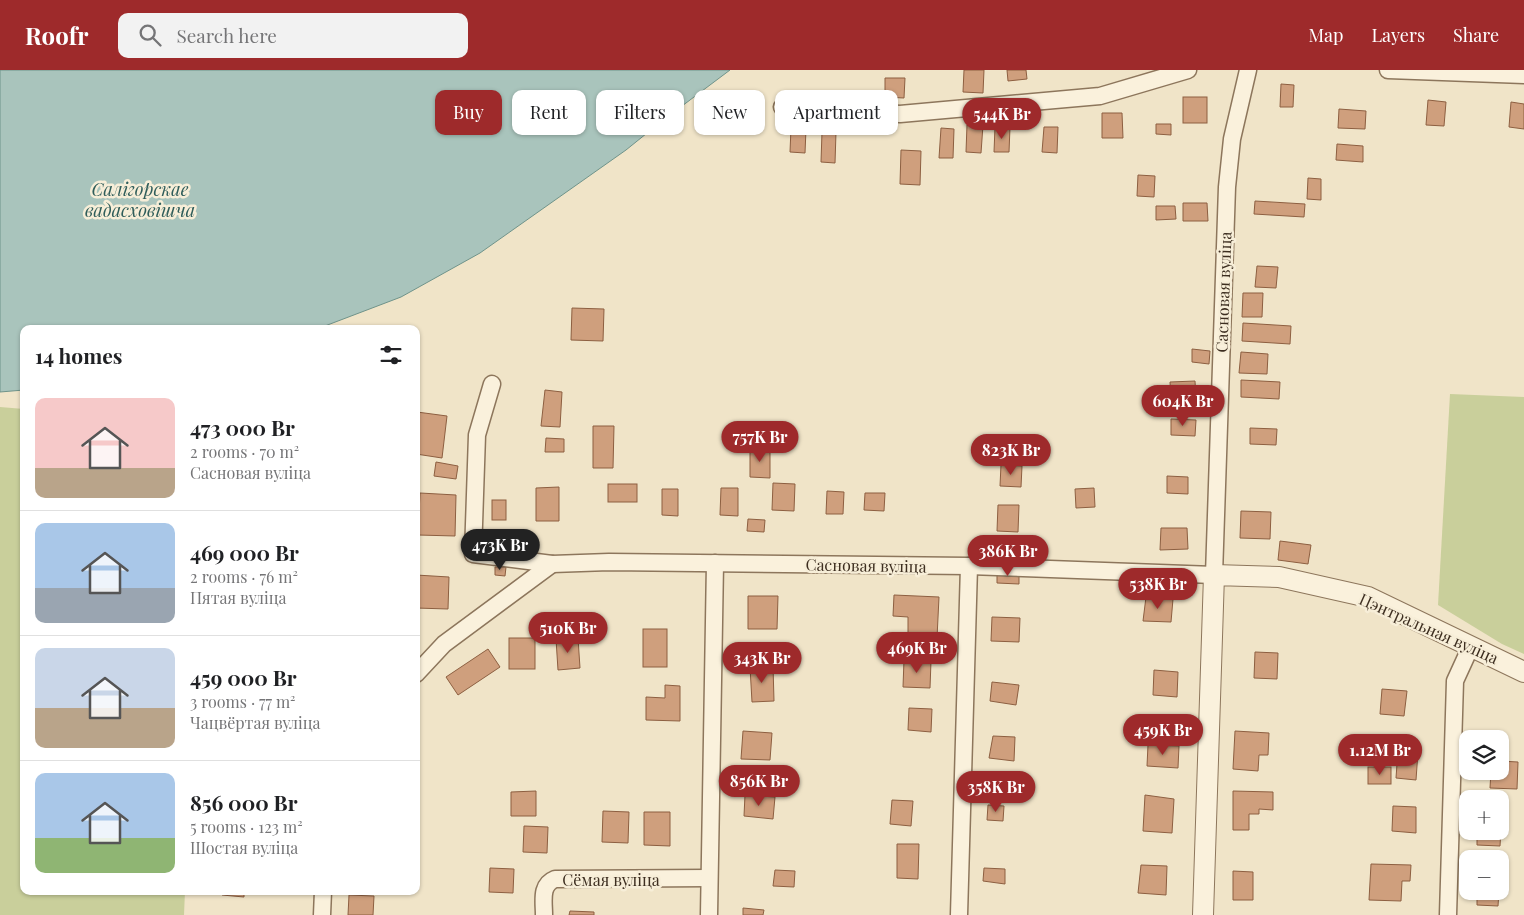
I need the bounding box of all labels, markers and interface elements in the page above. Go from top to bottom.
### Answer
search box [118,13,468,58]
text: Roofr [25,19,88,51]
icon: search [136,21,164,49]
text: Search here [176,22,277,48]
text: Map [1308,23,1343,47]
text: Layers [1371,23,1425,47]
text: Share [1453,23,1499,47]
chip: Buy [435,90,502,135]
chip: Rent [512,90,586,135]
chip: Filters [596,90,684,135]
chip: New [694,90,765,135]
chip: Apartment [775,90,898,135]
pin: 544K Br [956,98,1048,140]
text: 544K Br [973,103,1031,124]
water label: Салігорскае вадасховішча [85,177,195,222]
street label: Сасновая вуліца [1210,231,1236,353]
text: 14 homes [35,341,122,369]
icon: filters [377,341,405,369]
pin: 604K Br [1137,384,1229,427]
text: 604K Br [1153,390,1213,411]
text: 473 000 Br [190,413,295,441]
icon: home [75,418,135,478]
pin: 757K Br [714,420,806,463]
text: 757K Br [732,426,788,447]
pin: 823K Br [965,434,1057,476]
text: 823K Br [982,439,1040,460]
text: 2 rooms · 70 m² [190,441,299,462]
text: Сасновая вуліца [190,462,311,483]
pin: 473K Br [454,528,546,571]
text: 473K Br [472,534,528,555]
pin: 386K Br [962,534,1054,577]
text: 469 000 Br [190,538,299,566]
text: 386K Br [979,540,1037,561]
icon: home [75,543,135,603]
street label: Сасновая вуліца [805,553,927,577]
text: 2 rooms · 76 m² [190,566,298,587]
pin: 538K Br [1112,568,1204,610]
text: 538K Br [1129,573,1187,594]
text: Пятая вуліца [190,587,287,608]
street label: Цэнтральная вуліца [1356,588,1502,668]
pin: 510K Br [522,612,614,654]
text: 510K Br [540,617,596,638]
pin: 469K Br [871,632,963,674]
text: 469K Br [887,637,947,658]
pin: 343K Br [716,642,808,684]
text: 343K Br [734,647,790,668]
text: 459 000 Br [190,663,297,691]
icon: home [75,668,135,728]
text: 3 rooms · 77 m² [190,691,296,712]
text: Чацвёртая вуліца [190,712,320,733]
pin: 459K Br [1117,714,1209,756]
text: 459K Br [1134,719,1192,740]
map controls [1459,730,1509,900]
button: layers [1459,730,1509,780]
pin: 1.12M Br [1328,734,1432,776]
text: 1.12M Br [1349,739,1411,760]
pin: 856K Br [713,764,805,807]
text: 856K Br [730,770,788,791]
pin: 358K Br [950,770,1042,813]
text: 358K Br [967,776,1025,797]
text: 856 000 Br [190,788,298,816]
button: + [1459,790,1509,840]
icon: home [75,793,135,853]
text: 5 rooms · 123 m² [190,816,303,837]
text: Шостая вуліца [190,837,298,858]
button: − [1459,850,1509,900]
street label: Сёмая вуліца [562,869,660,890]

